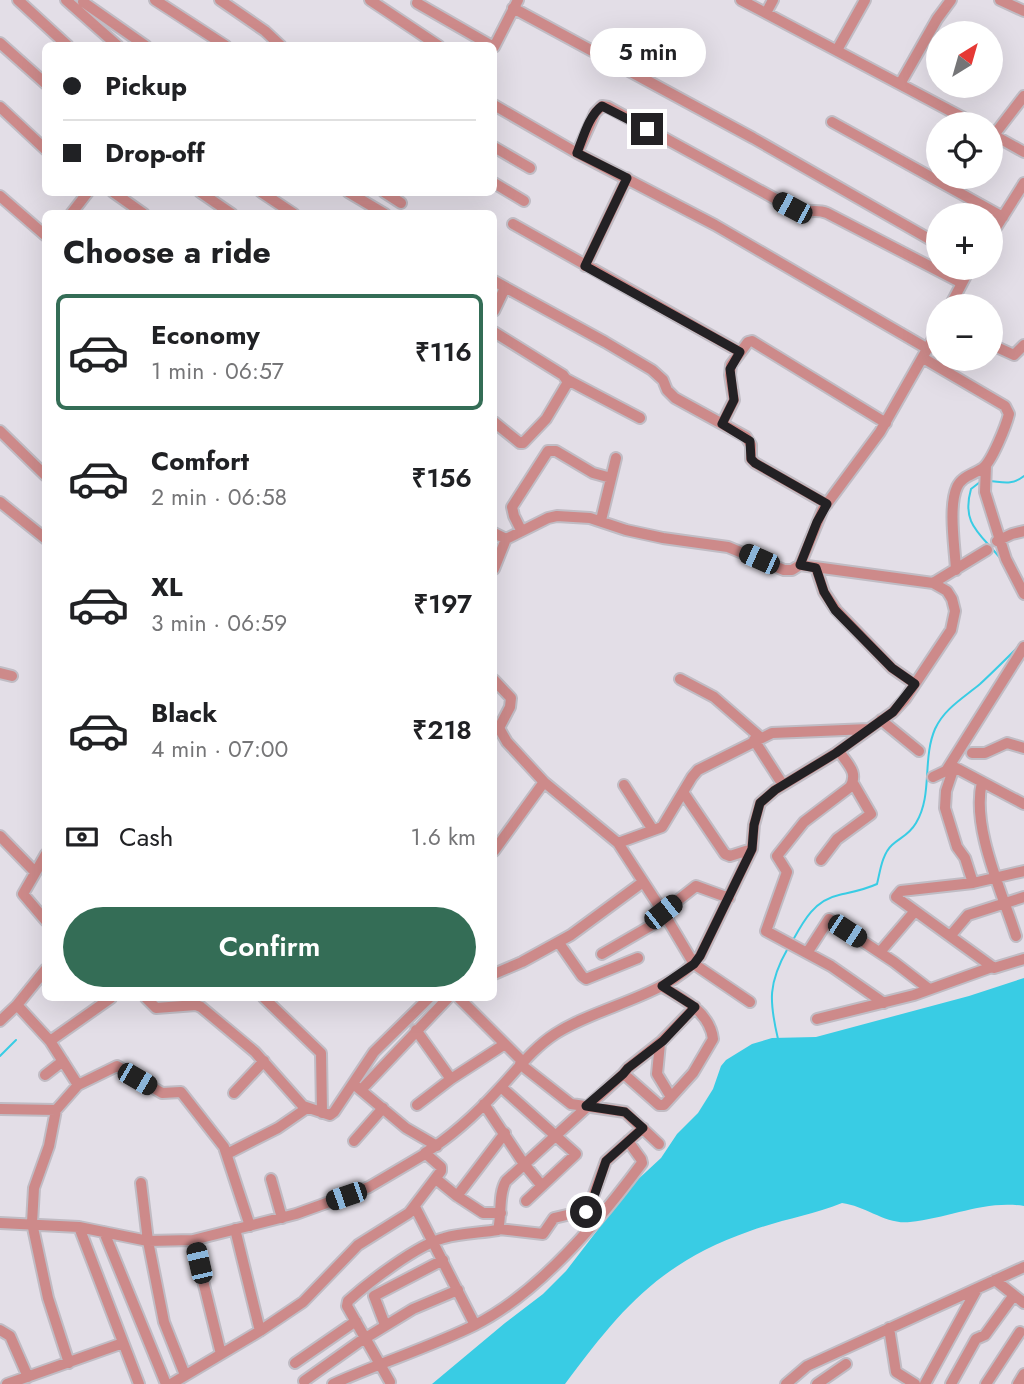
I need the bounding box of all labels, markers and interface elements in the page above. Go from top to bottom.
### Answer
north arrow [926,21,1003,98]
map controls [926,21,1003,371]
callout: 5 min [589,27,705,76]
text: 5 min [619,35,677,69]
text: Pickup [105,67,187,105]
button: locate [926,112,1003,189]
route end [631,113,663,145]
text: Drop-off [105,134,205,172]
car [769,189,816,227]
button: + [926,203,1003,280]
text: Choose a ride [63,229,271,275]
button: − [926,294,1003,371]
text: Economy [151,316,260,354]
icon: car [67,321,130,384]
text: ₹116 [415,333,472,371]
text: 1 min · 06:57 [151,354,284,388]
text: Comfort [151,442,249,480]
icon: car [67,447,130,510]
text: ₹156 [412,459,472,497]
text: 2 min · 06:58 [151,480,287,514]
car [736,541,783,577]
text: XL [151,568,183,606]
icon: car [67,573,130,636]
text: ₹197 [413,585,472,623]
text: 3 min · 06:59 [151,606,287,640]
text: Black [151,694,217,732]
icon: car [67,699,130,762]
text: ₹218 [412,711,472,749]
text: 4 min · 07:00 [151,732,288,766]
icon: cash [63,818,101,856]
text: Cash [119,818,173,856]
text: 1.6 km [411,820,476,854]
car [640,891,687,933]
button: Confirm [63,907,476,987]
car [824,911,871,951]
car [114,1059,161,1099]
car [323,1179,370,1213]
route start [570,1196,602,1228]
car [185,1240,214,1286]

